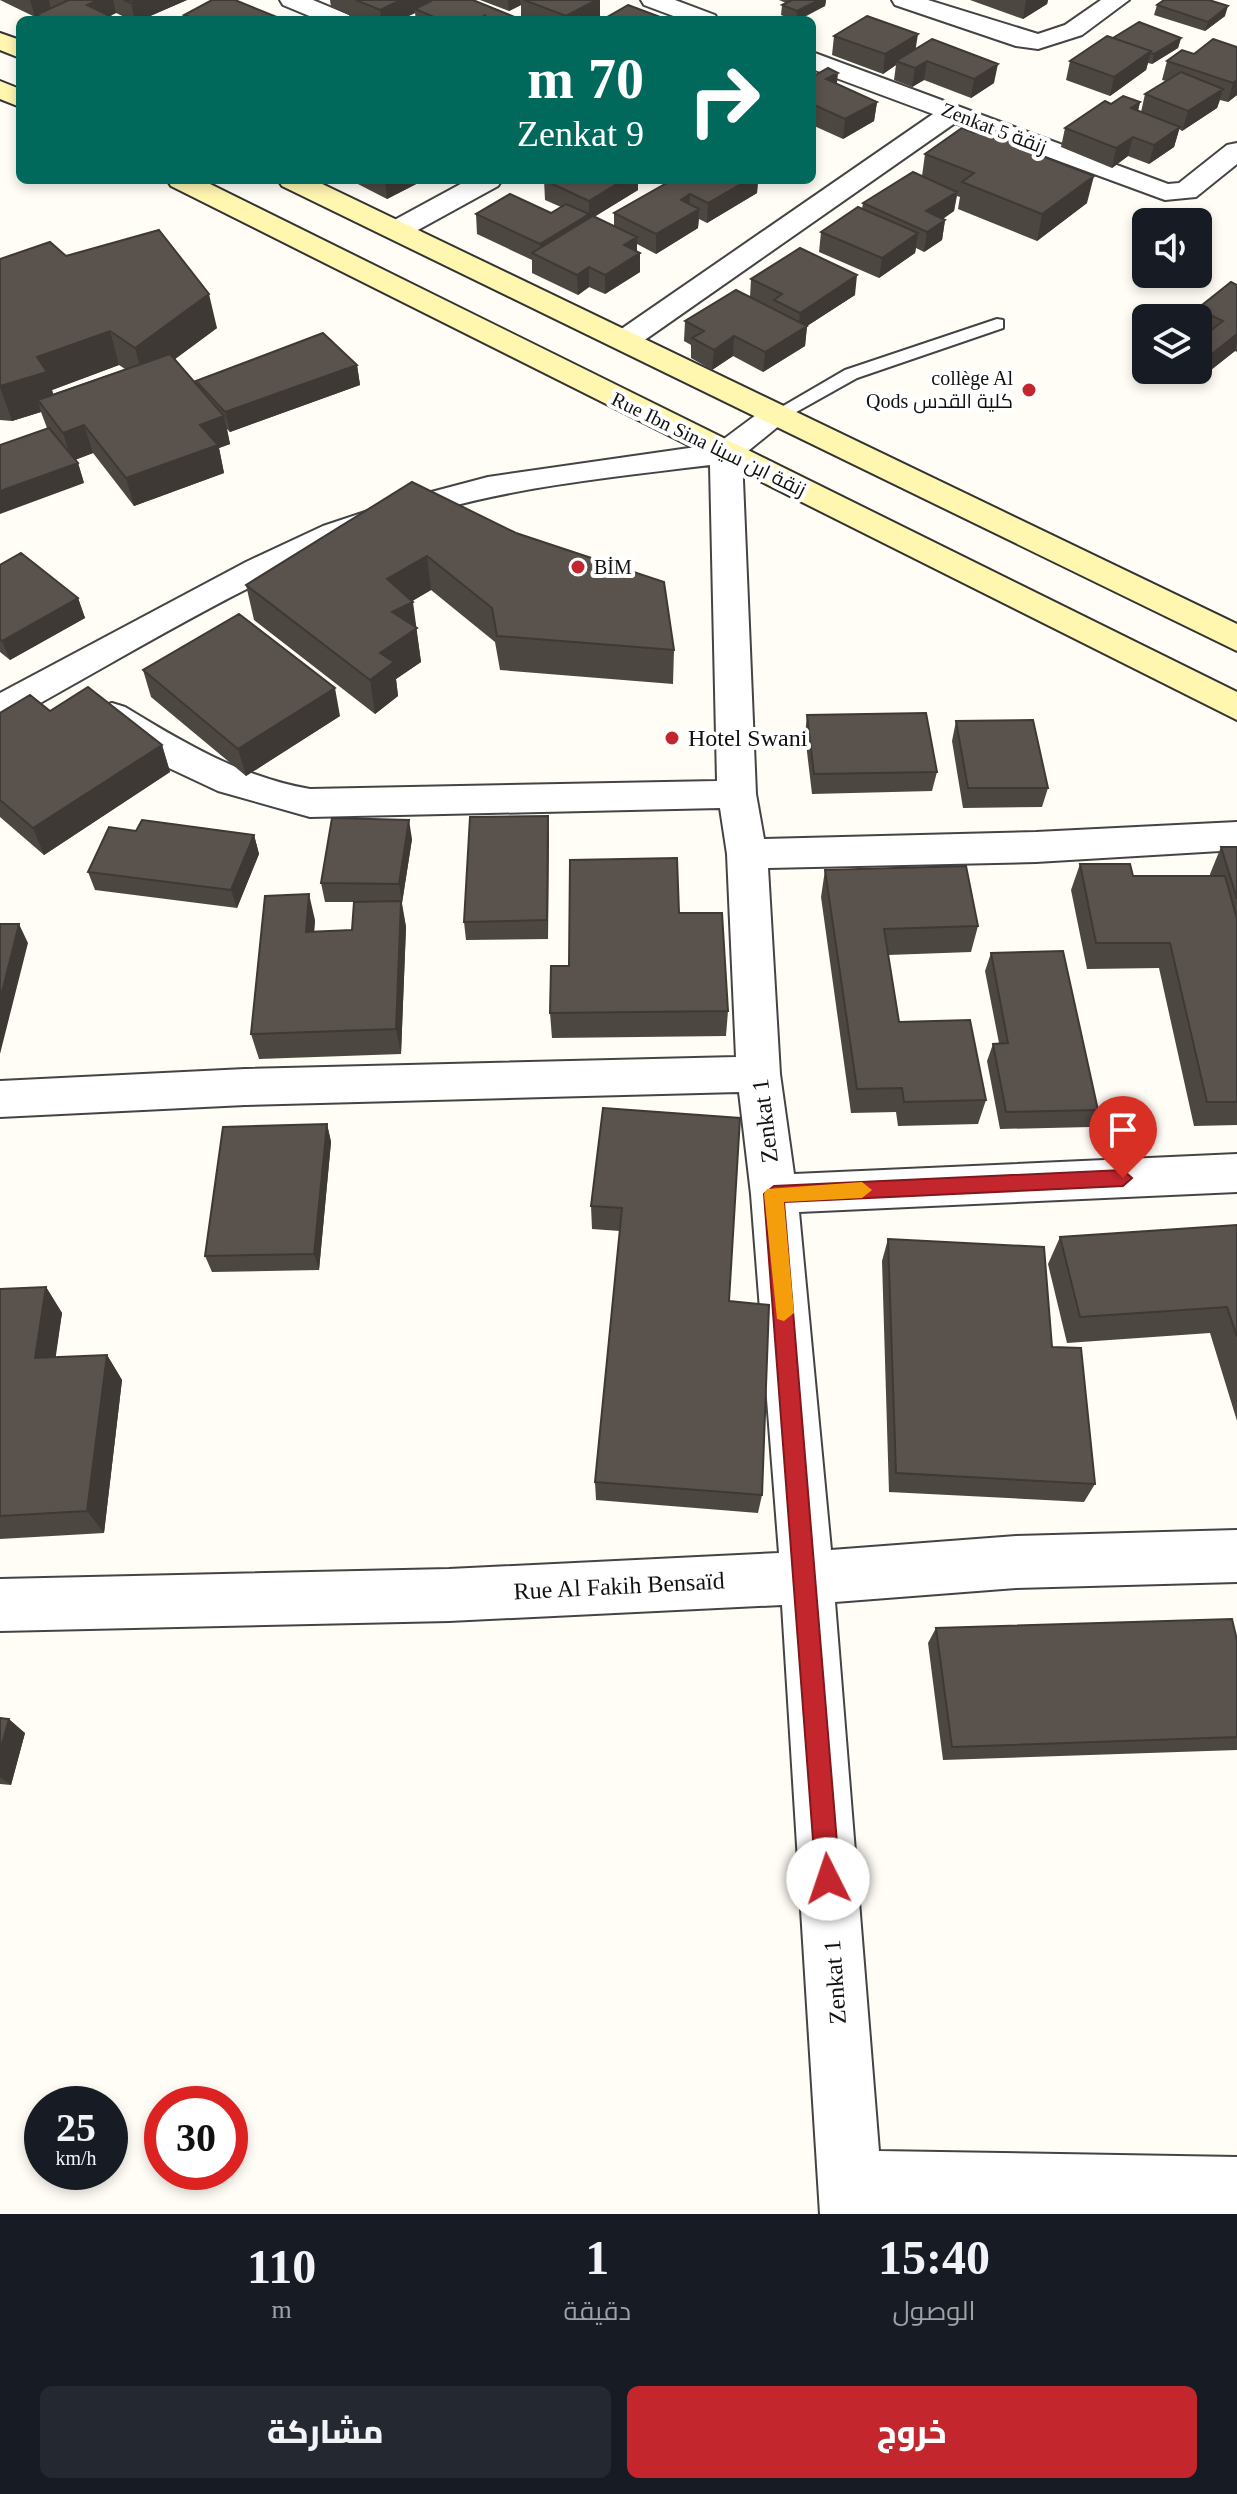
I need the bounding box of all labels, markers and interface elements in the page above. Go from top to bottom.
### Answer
text: 70 m [527,48,644,110]
icon: right [672,48,776,152]
street label: Zenkat 5 زنقة [938,98,1050,159]
text: Zenkat 9 [517,114,644,154]
map controls [1132,208,1212,384]
button: sound [1132,208,1212,288]
button: layers [1132,304,1212,384]
place label: collège Al Qods كلية القدس [866,367,1013,414]
marker: collège Al Qods كلية القدس [1020,381,1038,399]
street label: Rue Ibn Sina زنقة ابن سينا [607,387,810,502]
place label: BİM [594,556,632,578]
marker: BİM [569,558,587,576]
place label: Hotel Swani [688,725,808,751]
marker: Hotel Swani [663,729,681,747]
street label: Zenkat 1 [747,1077,783,1165]
pin [1089,1096,1157,1178]
icon: arrive [1101,1108,1145,1152]
street label: Rue Al Fakih Bensaïd [513,1567,725,1605]
position arrow [786,1837,870,1921]
street label: Zenkat 1 [819,1939,851,2025]
speed limit sign: 30 [144,2086,248,2190]
text: 25 [56,2105,96,2150]
text: km/h [55,2147,97,2169]
text: 1 [585,2231,609,2284]
text: 15:40 [878,2231,990,2284]
text: 110 [247,2240,316,2293]
text: m [272,2295,292,2324]
text: دقيقة [563,2297,631,2326]
text: الوصول [893,2297,975,2326]
button: مشاركة [40,2386,611,2478]
button: خروج [627,2386,1197,2478]

